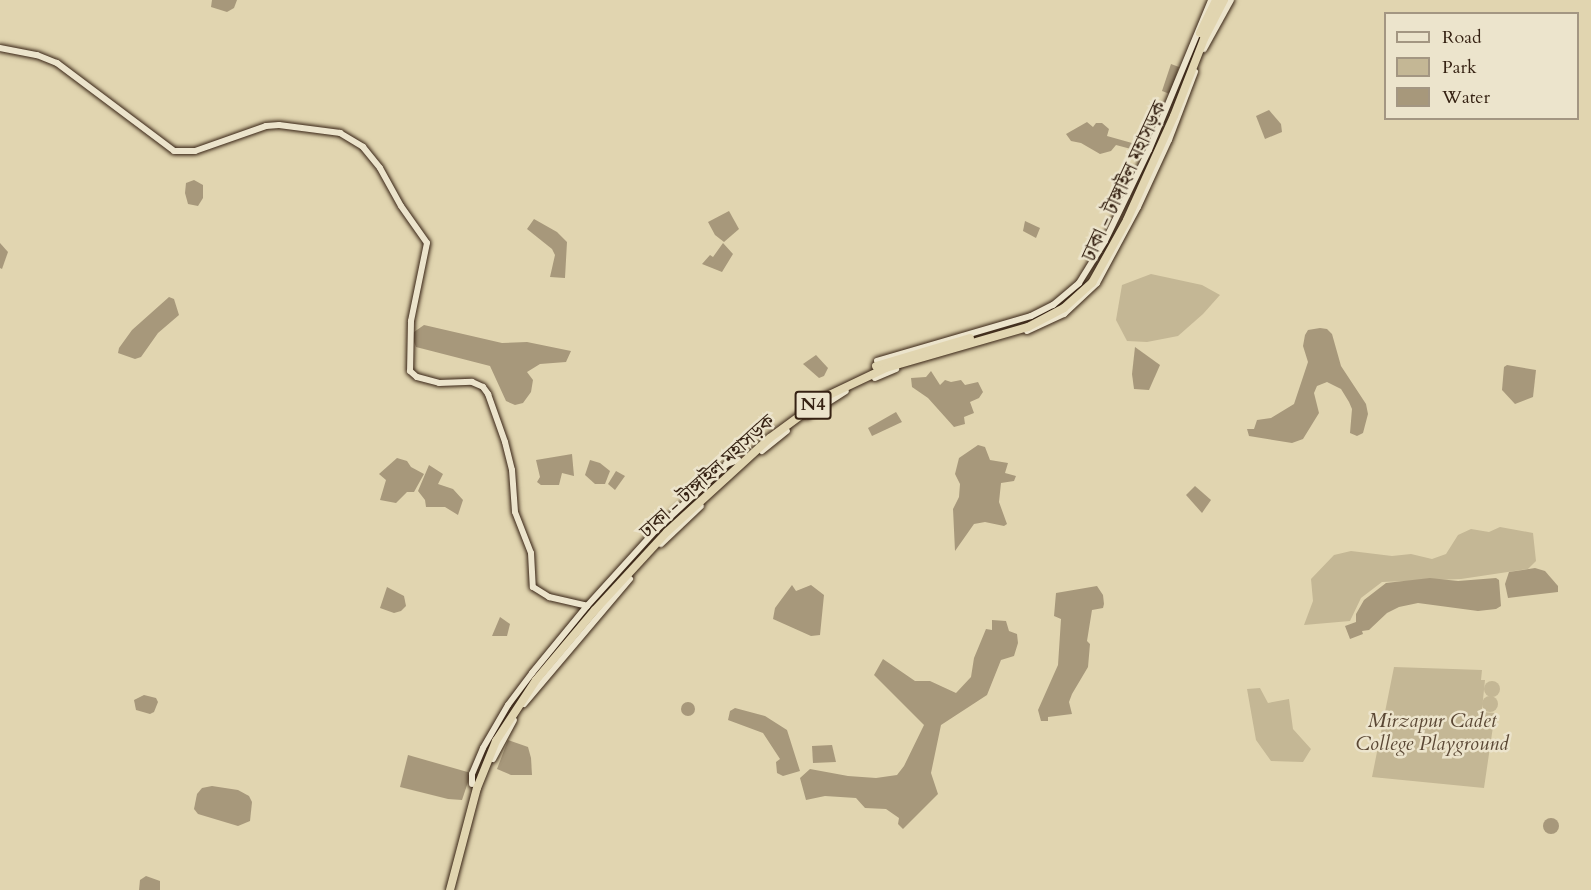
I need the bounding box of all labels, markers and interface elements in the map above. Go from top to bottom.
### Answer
legend [1384,12,1579,120]
text: Road [1442,25,1482,50]
text: Park [1442,55,1477,80]
text: Water [1442,85,1490,110]
street label: ঢাকা - টাঙ্গাইল মহাসড়ক [1077,97,1171,265]
road number: N4 [794,390,832,420]
street label: ঢাকা - টাঙ্গাইল মহাসড়ক [635,409,779,543]
park label: Mirzapur Cadet College Playground [1355,709,1509,756]

